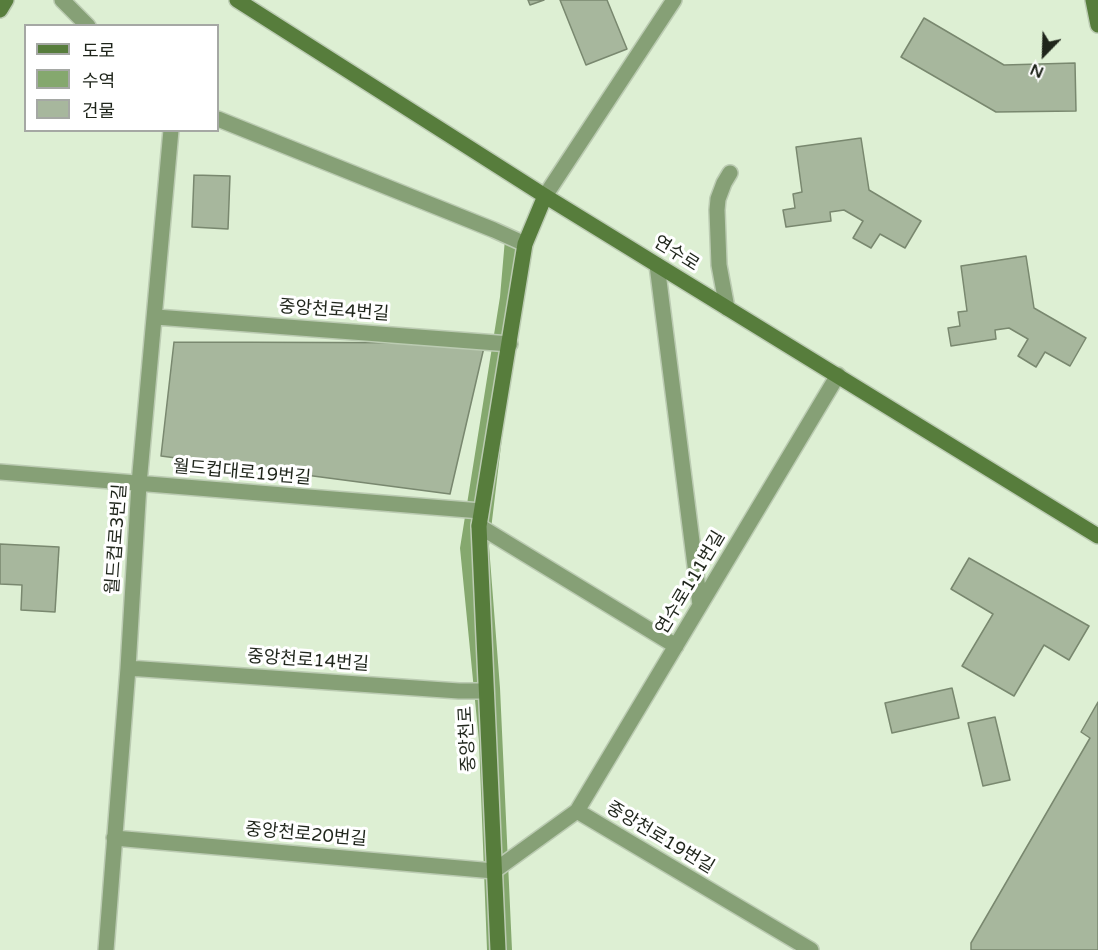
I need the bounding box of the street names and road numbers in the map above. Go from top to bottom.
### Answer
street label: 연수로 [649,232,703,276]
street label: 중앙천로4번길 [278,296,390,326]
street label: 월드컵대로19번길 [172,456,312,490]
street label: 월드컵로3번길 [102,483,132,595]
street label: 연수로111번길 [652,527,730,639]
street label: 중앙천로14번길 [246,646,370,676]
street label: 중앙천로 [455,705,481,773]
street label: 중앙천로19번길 [602,797,718,879]
street label: 중앙천로20번길 [244,819,368,851]

